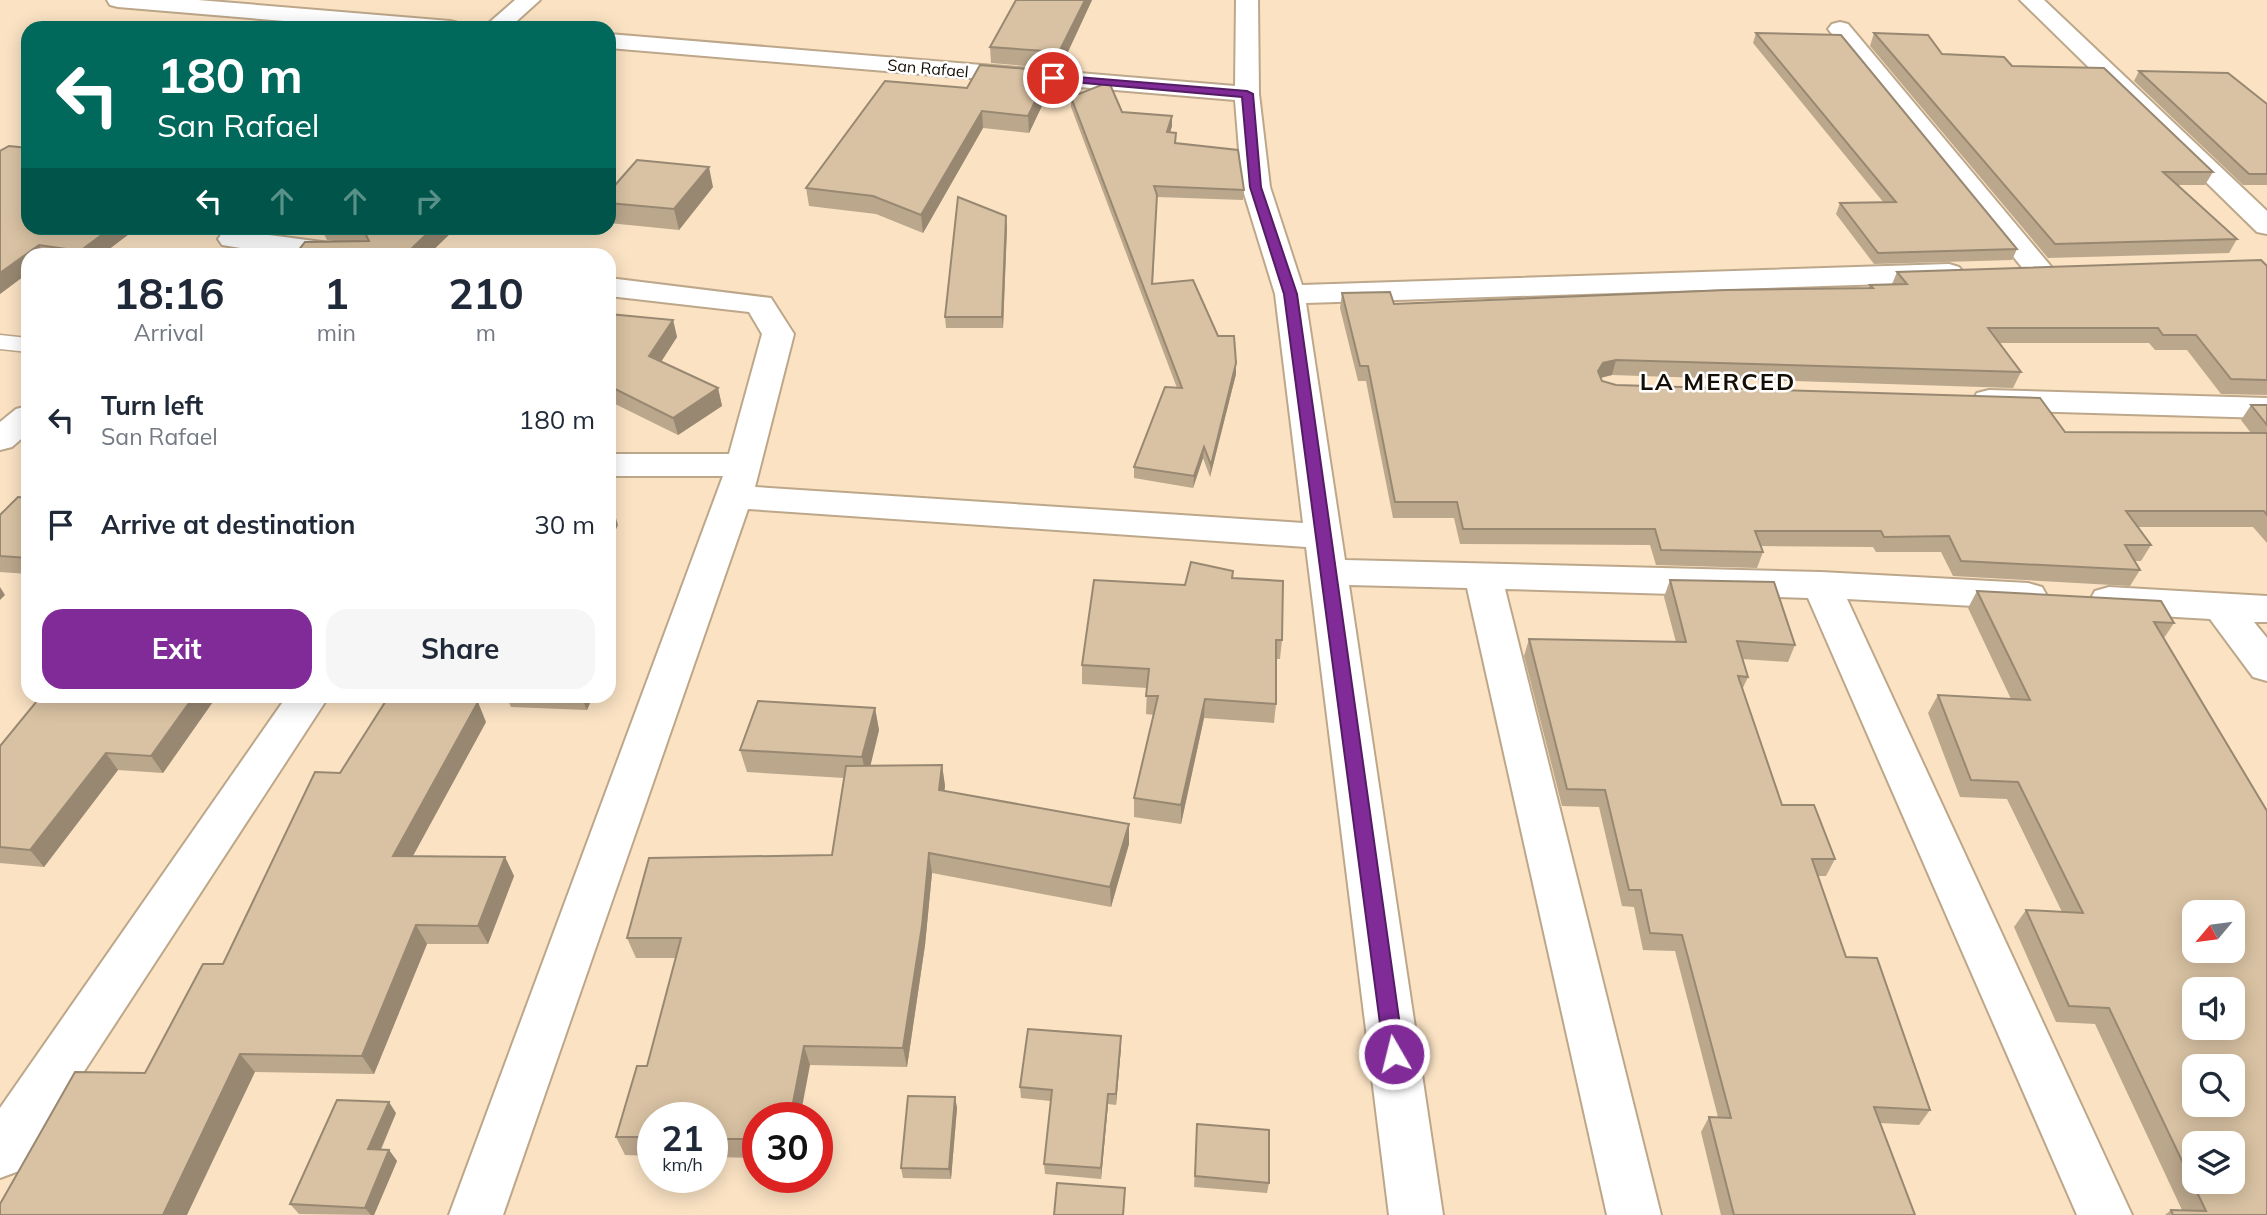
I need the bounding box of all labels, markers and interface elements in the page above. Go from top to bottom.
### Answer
text: 180 m [157,44,303,105]
pin [1023,48,1083,108]
icon: left [42,49,133,140]
street label: San Rafael [887,54,969,82]
icon: arrive [1034,59,1072,97]
text: San Rafael [157,105,319,145]
icon: left [190,182,228,220]
icon: ahead [263,182,301,220]
icon: ahead [336,182,374,220]
icon: right [409,182,447,220]
text: 18:16 [113,267,224,320]
text: 1 [324,267,349,320]
text: 210 [448,267,524,320]
text: Arrival [134,318,204,347]
text: min [317,318,356,347]
text: m [476,318,496,347]
district label: LA MERCED [1640,366,1796,396]
text: Turn left [101,389,203,422]
icon: left [42,401,80,439]
text: 180 m [519,403,595,436]
text: San Rafael [101,422,218,451]
icon: arrive [42,506,80,544]
text: Arrive at destination [101,508,356,541]
text: 30 m [534,508,595,541]
button: Exit [42,609,312,689]
button: Share [326,609,595,689]
north arrow [2182,900,2245,962]
map controls [2182,900,2245,1194]
button: sound [2182,977,2245,1040]
position arrow [1357,1017,1431,1091]
button: search [2182,1054,2245,1117]
speed limit sign: 30 [742,1102,833,1193]
text: 21 [661,1116,704,1160]
button: layers [2182,1131,2245,1194]
text: km/h [662,1153,703,1176]

